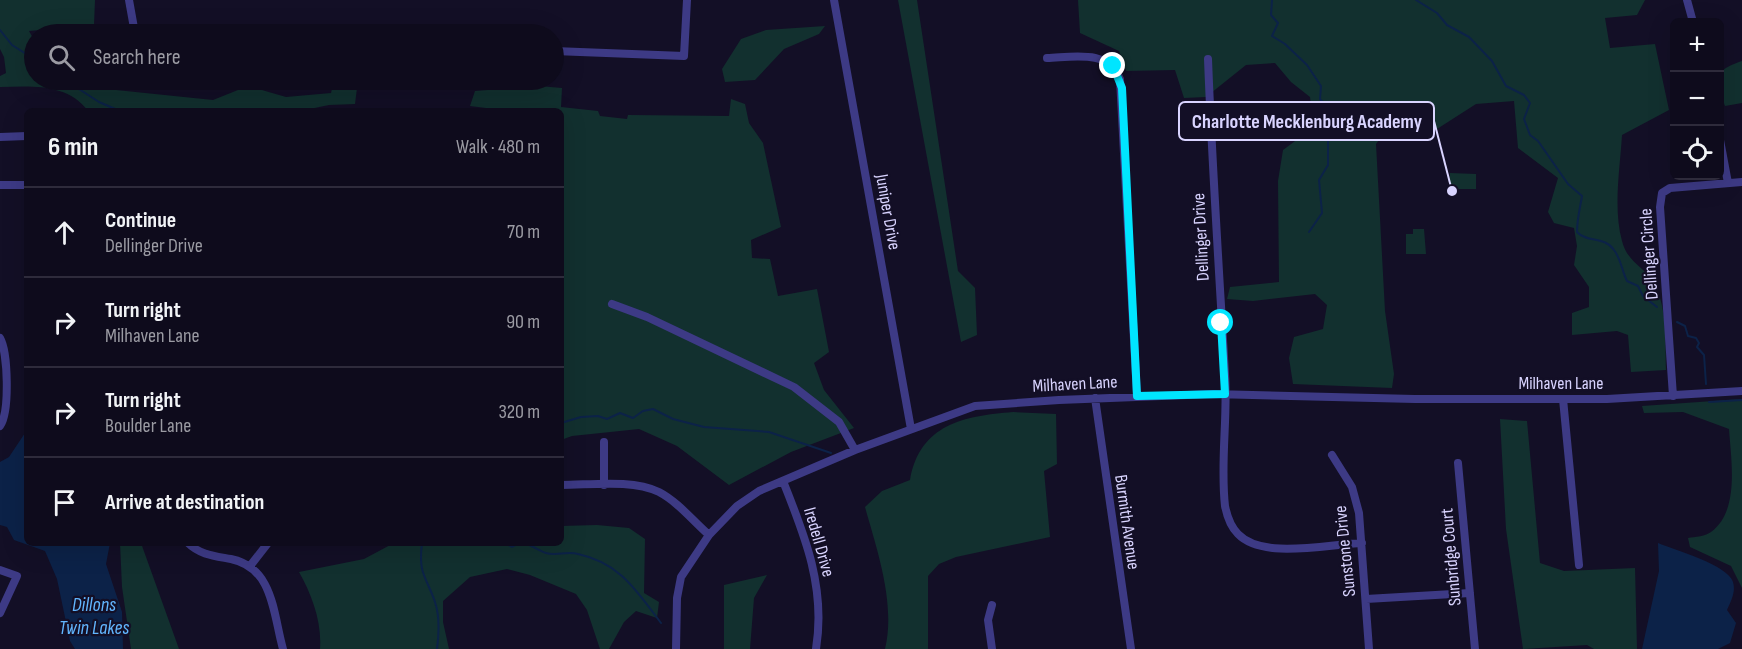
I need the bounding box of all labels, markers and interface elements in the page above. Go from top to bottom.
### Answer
map controls [1670,18,1724,180]
button: + [1670,18,1724,72]
search box [24,24,564,90]
icon: search [45,41,78,74]
text: Search here [93,44,180,71]
route end [1099,52,1125,78]
button: − [1670,72,1724,126]
callout: Charlotte Mecklenburg Academy [1179,102,1434,140]
text: Charlotte Mecklenburg Academy [1192,110,1423,134]
button: locate [1670,126,1724,180]
text: 6 min [48,132,98,163]
text: Walk · 480 m [456,135,540,159]
street label: Juniper Drive [871,172,905,251]
street label: Dellinger Drive [1188,192,1214,282]
text: Continue [105,207,176,234]
street label: Dellinger Circle [1635,208,1663,300]
icon: ahead [48,216,81,249]
text: 70 m [507,220,540,244]
text: Dellinger Drive [105,234,203,258]
text: Turn right [105,297,181,324]
icon: right [48,306,81,339]
route start [1207,309,1233,335]
text: 90 m [506,310,540,334]
text: Milhaven Lane [105,324,200,348]
street label: Milhaven Lane [1032,371,1118,397]
street label: Milhaven Lane [1518,373,1604,394]
text: Turn right [105,387,181,414]
icon: right [48,396,81,429]
text: 320 m [498,400,540,424]
text: Boulder Lane [105,414,191,438]
street label: Burmith Avenue [1110,473,1144,571]
icon: arrive [48,486,81,519]
text: Arrive at destination [105,489,264,516]
street label: Sunstone Drive [1330,504,1360,598]
street label: Iredell Drive [799,505,839,579]
street label: Sunbridge Court [1436,507,1466,607]
water label: Dillons Twin Lakes [59,593,129,640]

